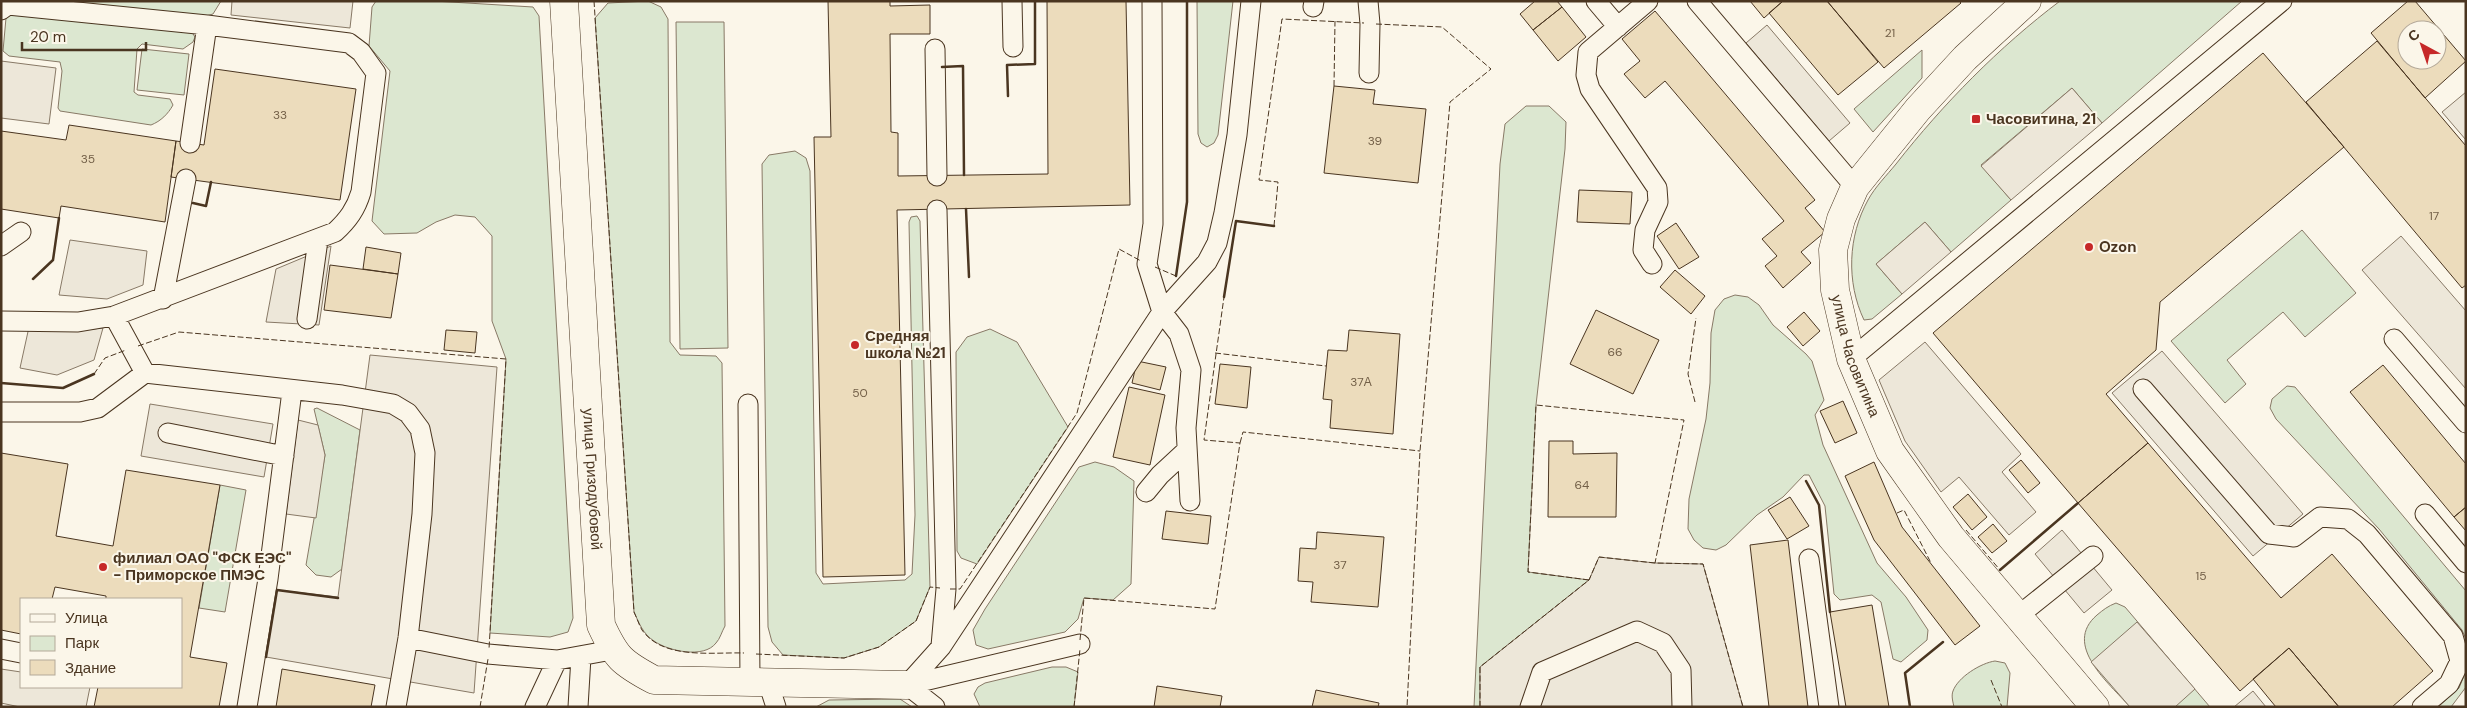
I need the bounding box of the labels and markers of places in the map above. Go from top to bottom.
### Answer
place label: Часовитина, 21 [1986,109,2096,129]
marker: Часовитина, 21 [1970,113,1982,125]
place label: Ozon [2099,237,2137,257]
marker: Ozon [2083,241,2095,253]
place label: Средняя школа №21 [865,326,946,363]
marker: Средняя школа №21 [849,339,861,351]
place label: филиал ОАО "ФСК ЕЭС" - Приморское ПМЭС [113,548,291,585]
marker: филиал ОАО "ФСК ЕЭС" - Приморское ПМЭС [97,561,109,573]

